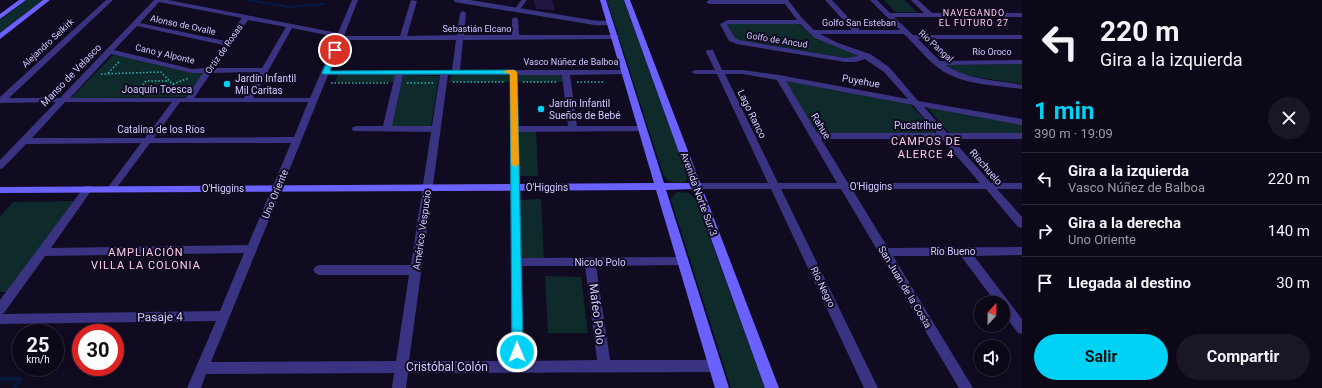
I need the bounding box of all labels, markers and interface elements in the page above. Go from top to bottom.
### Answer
district label: NAVEGANDO EL FUTURO 27 [939,8,1009,28]
street label: Alonso de Ovalle [149,13,217,37]
text: 220 m [1100,15,1179,48]
street label: Alejandro Selkirk [20,16,76,69]
icon: left [1034,16,1086,68]
street label: Golfo San Esteban [822,18,896,28]
street label: Ortiz de Rosas [203,22,245,76]
street label: Sebastián Elcano [443,24,511,34]
street label: Río Pangal [917,28,955,64]
street label: Golfo de Ancud [746,30,808,50]
pin [318,33,352,67]
icon: arrive [324,39,346,61]
street label: Manso de Velasco [39,42,104,108]
street label: Cano y Alponte [134,42,196,66]
street label: Río Oroco [972,47,1012,57]
text: Gira a la izquierda [1100,49,1243,70]
street label: Vasco Núñez de Balboa [524,57,619,67]
street label: Puyehue [841,72,881,90]
place label: Jardín Infantil Mil Caritas [235,73,296,96]
marker: Jardín Infantil Mil Caritas [222,79,232,89]
street label: Joaquín Toesca [122,84,192,95]
street label: Lago Ranco [736,88,769,140]
text: 1 min [1034,97,1094,125]
button: close [1268,97,1310,139]
place label: Jardín Infantil Sueños de Bebé [549,98,621,121]
marker: Jardín Infantil Sueños de Bebé [536,104,546,114]
street label: Rahue [809,111,833,141]
street label: Pucatrihue [894,120,942,131]
street label: Catalina de los Ríos [117,124,205,135]
text: 390 m · 19:09 [1034,126,1113,141]
district label: CAMPOS DE ALERCE 4 [891,135,961,161]
street label: Riachuelo [968,147,1005,187]
street label: Avenida Norte Sur 3 [679,151,719,237]
text: Gira a la izquierda [1068,162,1189,180]
street label: Uno Oriente [260,168,290,220]
icon: left [1034,168,1056,190]
text: 220 m [1268,170,1310,188]
text: Vasco Núñez de Balboa [1068,180,1205,195]
street label: O'Higgins [850,181,892,192]
street label: O'Higgins [526,182,568,193]
street label: O'Higgins [202,183,244,194]
street label: Américo Vespucio [411,189,433,271]
text: Gira a la derecha [1068,214,1181,232]
icon: right [1034,220,1056,242]
text: 140 m [1268,222,1310,240]
text: Uno Oriente [1068,232,1136,247]
street label: San Juan de la Costa [876,244,934,330]
district label: AMPLIACIÓN VILLA LA COLONIA [91,246,201,272]
street label: Río Bueno [930,246,976,257]
street label: Nicolo Polo [574,257,626,268]
street label: Río Negro [808,265,838,309]
icon: arrive [1034,272,1056,294]
text: Llegada al destino [1068,274,1191,292]
text: 30 m [1276,274,1310,292]
street label: Mafeo Polo [586,283,608,345]
north arrow [974,296,1010,332]
map controls [974,296,1010,376]
street label: Pasaje 4 [137,310,183,324]
speed limit sign: 30 [72,324,124,376]
position arrow [496,331,538,373]
text: 25 [27,333,49,357]
button: Salir [1034,334,1168,380]
button: Compartir [1176,334,1310,380]
button: sound [974,340,1010,376]
text: km/h [26,354,50,365]
street label: Cristóbal Colón [406,360,488,374]

